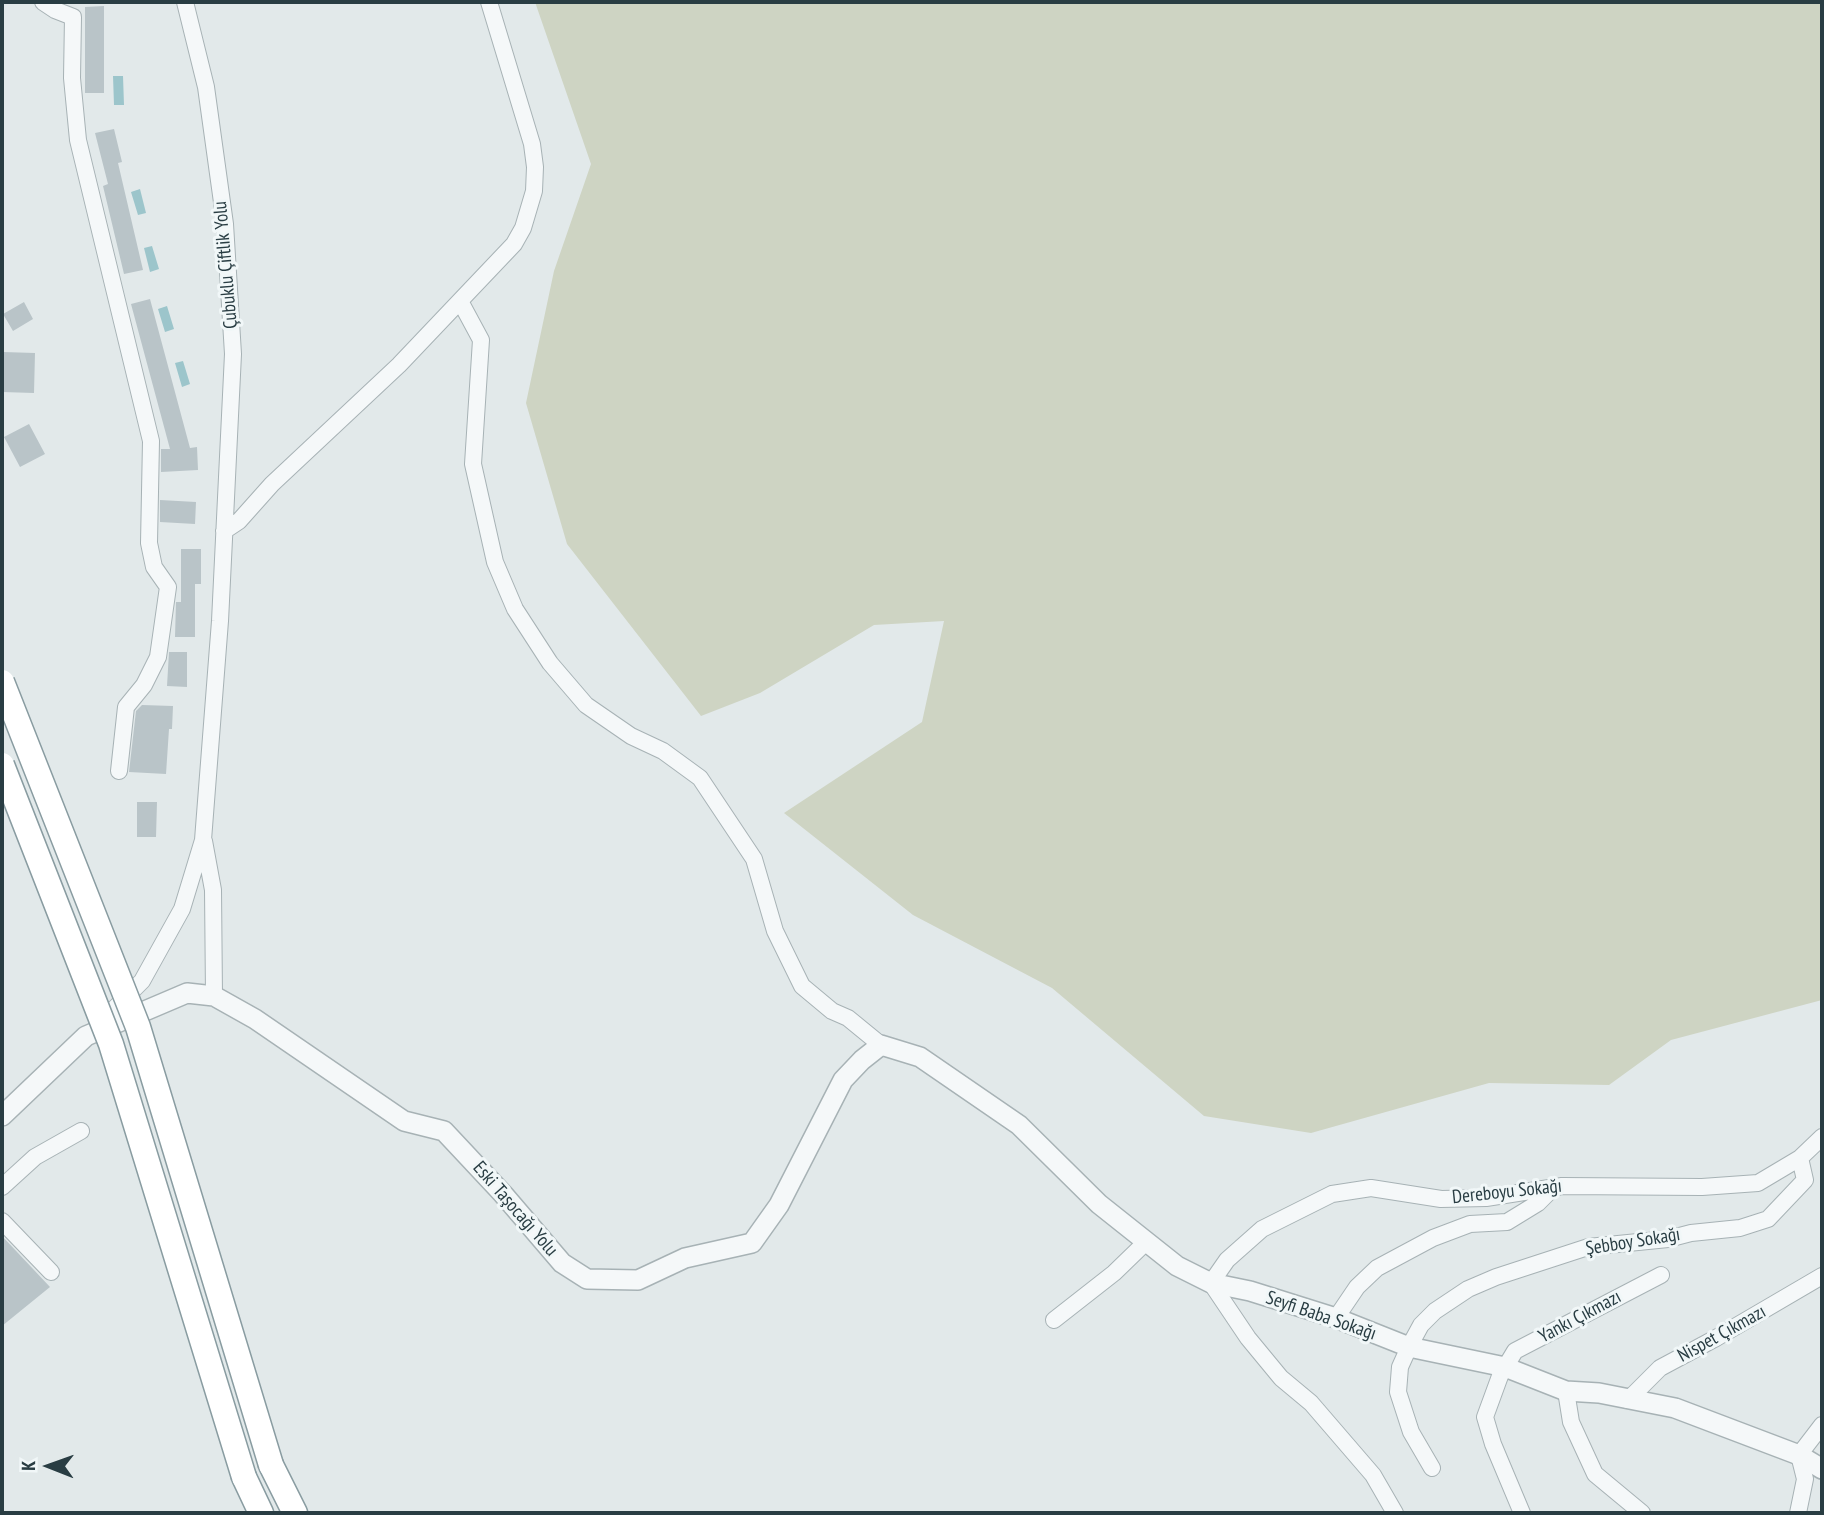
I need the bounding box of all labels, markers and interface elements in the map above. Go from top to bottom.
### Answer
street label: Çubuklu Çiftlik Yolu [209,200,243,330]
street label: Eski Taşocağı Yolu [468,1157,562,1261]
street label: Dereboyu Sokağı [1451,1175,1563,1209]
street label: Şebboy Sokağı [1584,1223,1682,1261]
street label: Seyfi Baba Sokağı [1263,1286,1379,1346]
street label: Yankı Çıkmazı [1535,1286,1625,1348]
street label: Nispet Çıkmazı [1674,1300,1770,1368]
north arrow [14,1431,84,1501]
text: K [16,1460,40,1471]

